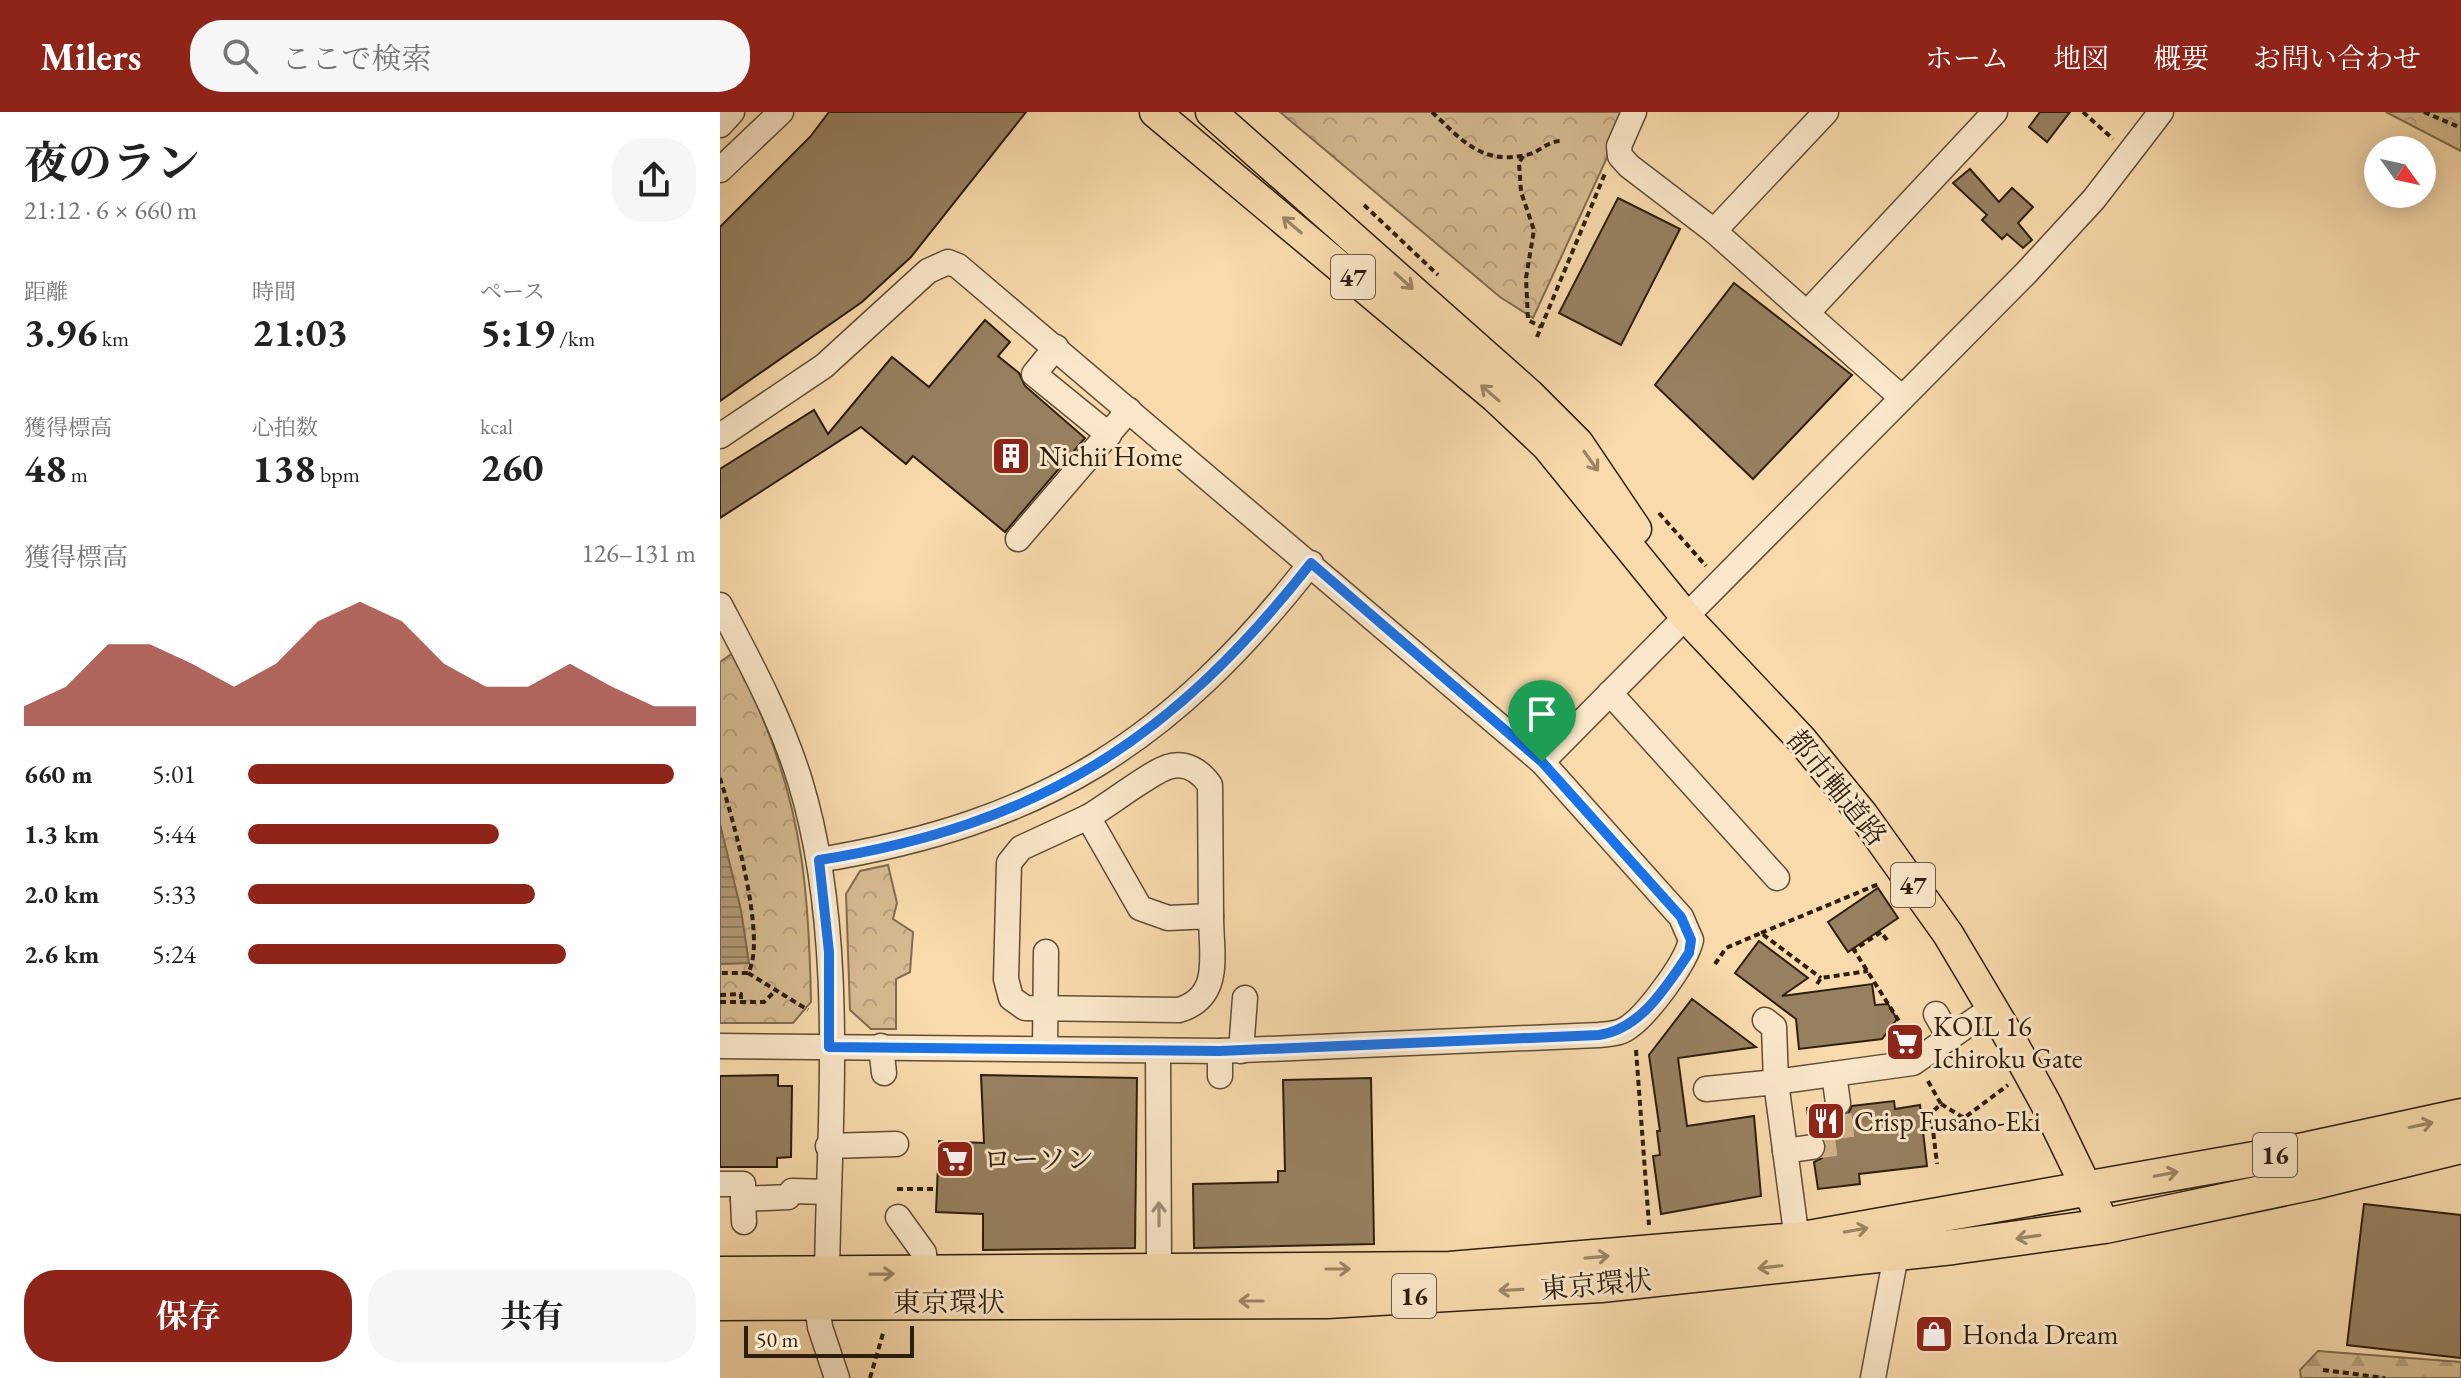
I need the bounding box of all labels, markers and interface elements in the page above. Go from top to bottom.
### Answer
search box [190,20,750,92]
text: Milers [40,32,142,81]
icon: search [218,34,262,78]
text: ここで検索 [282,39,432,78]
text: ホーム [1925,40,2009,76]
text: 地図 [2053,40,2109,76]
text: 概要 [2153,40,2209,76]
text: お問い合わせ [2253,40,2421,76]
text: 夜のラン [24,134,200,191]
north arrow [2364,136,2436,208]
map controls [2364,136,2436,208]
button: share [612,138,696,222]
text: 21:12 · 6 × 660 m [24,193,197,227]
one-way arrow [1282,216,1303,234]
road number: 47 [1331,255,1375,299]
one-way arrow [1394,272,1414,290]
text: 距離 [24,277,68,306]
text: 時間 [252,277,296,306]
text: ペース [480,277,545,306]
text: 3.96 [24,306,97,358]
text: 21:03 [252,306,348,358]
text: 5:19 [480,306,555,358]
text: km [97,324,129,353]
text: /km [555,324,595,353]
one-way arrow [1481,384,1501,402]
text: kcal [480,412,513,441]
text: 獲得標高 [24,413,112,442]
text: 心拍数 [252,413,318,442]
building icon: Nichii Home [990,435,1032,477]
place label: Nichii Home [1039,438,1182,474]
text: 260 [480,441,543,493]
text: 48 [24,442,66,494]
text: 138 [252,442,315,494]
one-way arrow [1583,450,1600,471]
text: m [66,460,88,489]
text: bpm [315,460,360,489]
text: 126–131 m [581,536,696,570]
text: 獲得標高 [24,540,128,574]
pin [1508,680,1576,762]
icon: arrive [1520,692,1564,736]
street label: 都市軸道路 [1779,721,1895,853]
text: 660 m [24,757,92,791]
text: 5:01 [152,757,196,791]
text: 1.3 km [24,817,99,851]
text: 5:44 [152,817,196,851]
road number: 47 [1891,863,1935,907]
text: 2.0 km [24,877,99,911]
text: 5:33 [152,877,196,911]
text: 2.6 km [24,937,99,971]
text: 5:24 [152,937,196,971]
place label: KOIL 16 Ichiroku Gate [1933,1008,2083,1076]
supermarket icon: KOIL 16 Ichiroku Gate [1884,1021,1926,1063]
restaurant icon: Crisp Fusano-Eki [1805,1100,1847,1142]
place label: Crisp Fusano-Eki [1854,1103,2041,1139]
one-way arrow [2408,1117,2433,1132]
road number: 16 [2253,1133,2297,1177]
supermarket icon: ローソン [934,1138,976,1180]
place label: ローソン [983,1141,1094,1177]
one-way arrow [2152,1166,2178,1181]
one-way arrow [1151,1201,1167,1228]
one-way arrow [1843,1221,1868,1236]
one-way arrow [2016,1230,2041,1245]
one-way arrow [1584,1249,1610,1264]
one-way arrow [1757,1260,1784,1275]
one-way arrow [1324,1261,1351,1277]
street label: 東京環状 [1539,1261,1653,1307]
one-way arrow [868,1267,895,1282]
button: 保存 [24,1270,352,1362]
button: 共有 [368,1270,696,1362]
road number: 16 [1392,1274,1436,1318]
one-way arrow [1498,1283,1525,1298]
street label: 東京環状 [893,1284,1005,1320]
one-way arrow [1238,1293,1265,1309]
shop icon: Honda Dream [1913,1313,1955,1355]
place label: Honda Dream [1962,1316,2119,1352]
scale bar [744,1322,914,1358]
text: 50 m [756,1325,799,1354]

